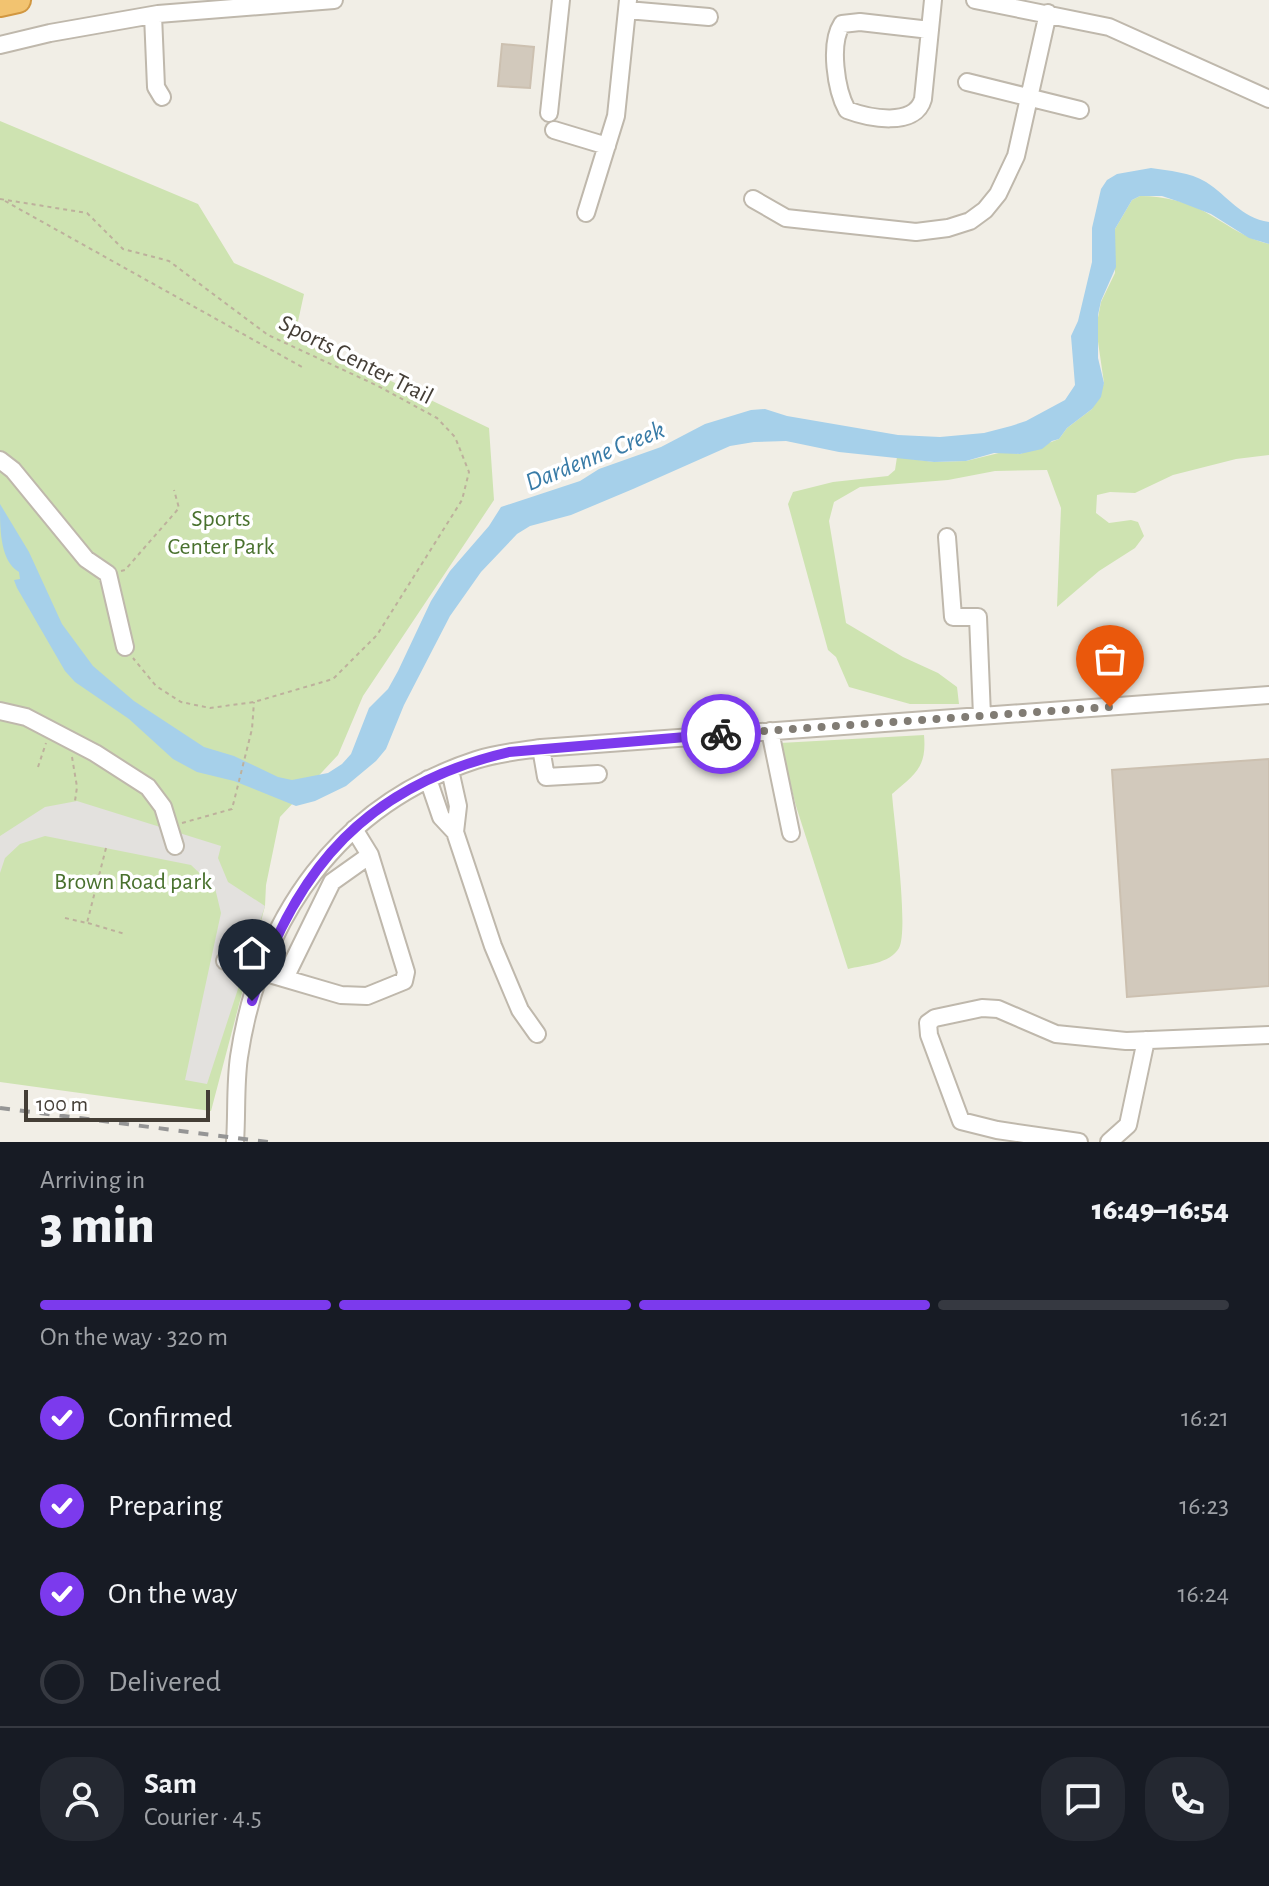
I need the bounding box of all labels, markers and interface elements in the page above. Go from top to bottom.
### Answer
street label: Sports Center Trail [275,311,437,409]
water label: Dardenne Creek [522,416,668,496]
park label: Sports Center Park [168,507,275,559]
pin [1076,625,1144,707]
icon: bag [1088,637,1132,681]
courier [681,694,761,774]
icon: bike [699,712,743,756]
park label: Brown Road park [54,870,212,894]
pin [218,919,286,1001]
icon: home [230,931,274,975]
scale bar [24,1086,210,1122]
text: 100 m [36,1093,88,1115]
text: Arriving in [40,1167,145,1193]
text: 16:49–16:54 [1092,1195,1229,1225]
text: 3 min [40,1200,154,1252]
text: On the way · 320 m [40,1324,228,1350]
icon: check [40,1396,84,1440]
text: Confirmed [108,1403,232,1433]
text: 16:21 [1181,1405,1229,1431]
icon: check [40,1484,84,1528]
text: Preparing [108,1491,223,1521]
text: 16:23 [1179,1493,1229,1519]
icon: check [40,1572,84,1616]
text: On the way [108,1579,237,1609]
text: 16:24 [1178,1581,1229,1607]
text: Delivered [108,1667,221,1697]
button: person [40,1757,124,1841]
button: chat [1041,1757,1125,1841]
button: phone [1145,1757,1229,1841]
text: Sam [144,1769,197,1799]
text: Courier · 4.5 [144,1804,262,1830]

